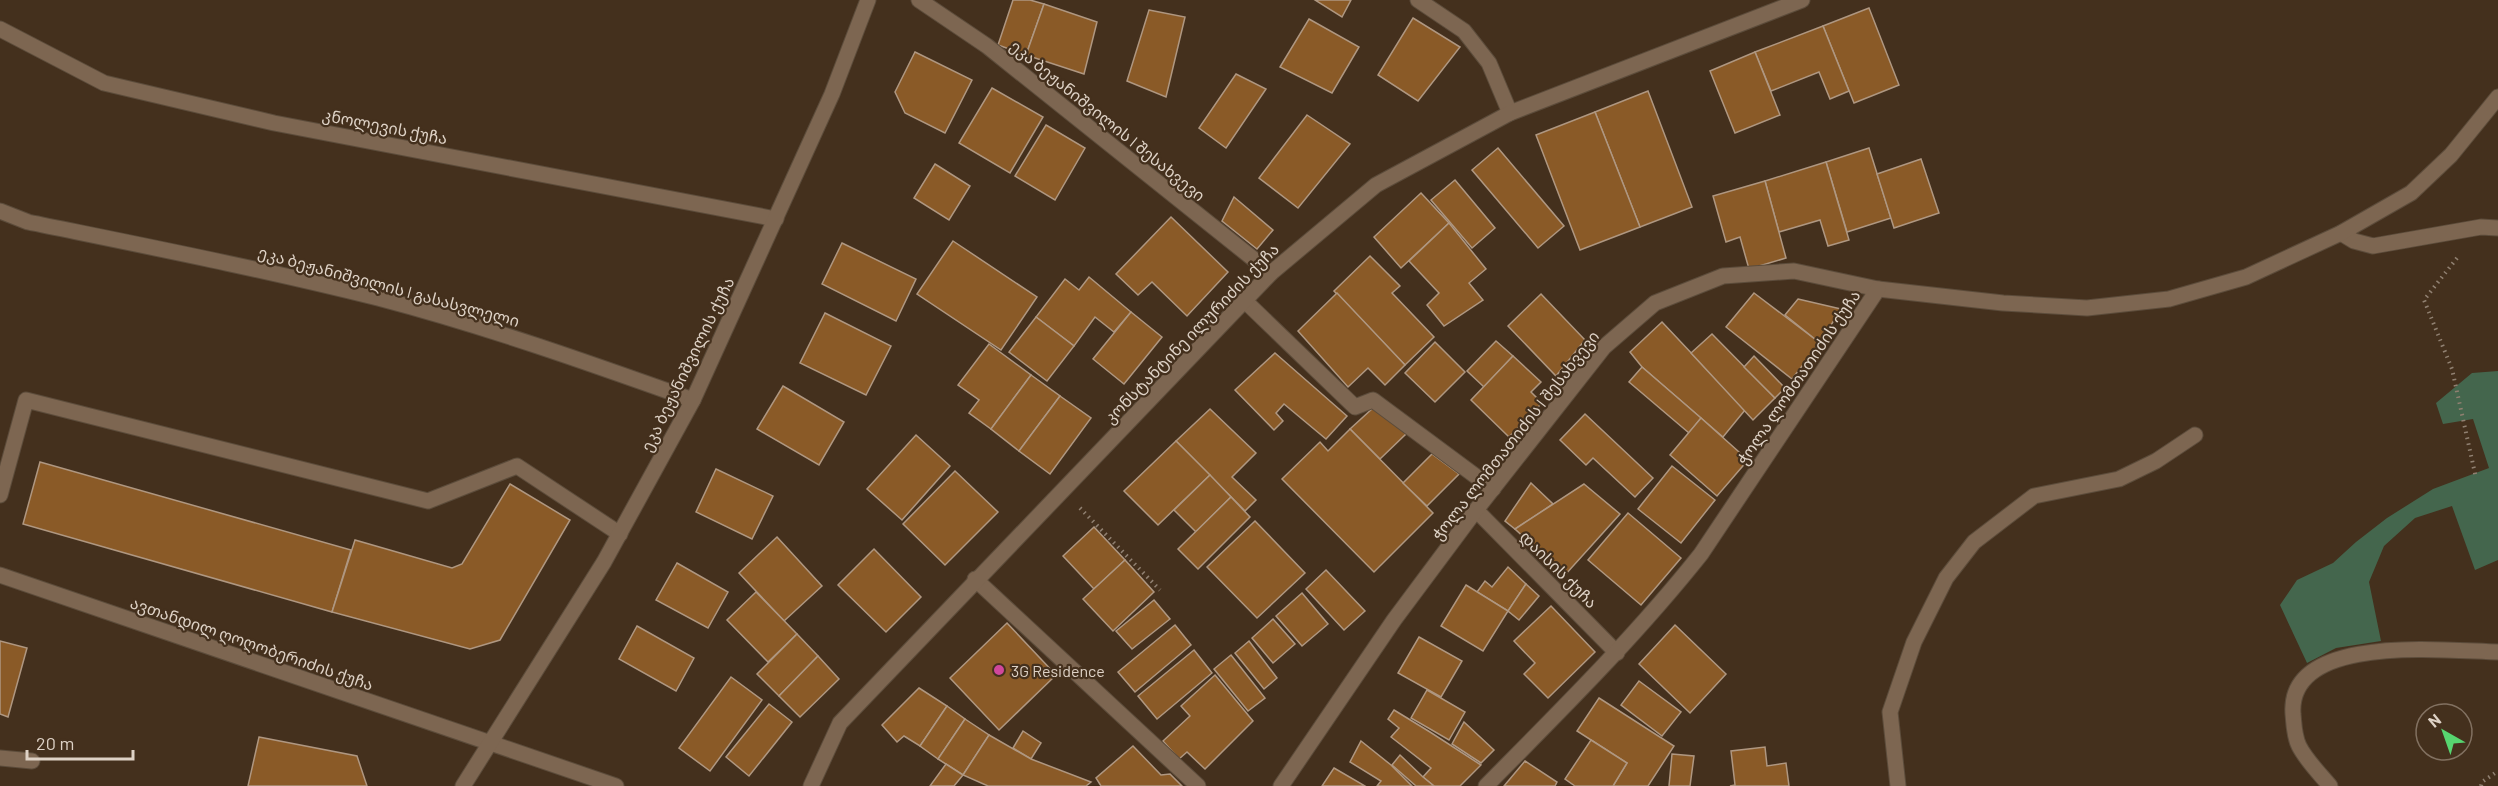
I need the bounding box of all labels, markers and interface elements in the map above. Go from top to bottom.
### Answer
street label: ეკა ბეჟანიშვილის I შესახვევი [1006,35,1209,206]
street label: კნოლევის ქუჩა [321,105,449,149]
street label: კონსტანტინე ილურიძის ქუჩა [1100,239,1284,428]
street label: ეკა ბეჟანიშვილის I გასასვლელი [256,242,522,332]
street label: ეკა ბეჟანიშვილის ქუჩა [636,274,739,455]
street label: ჭოლა ლომთათიძის ქუჩა [1732,286,1865,469]
street label: ჭოლა ლომთათიძის I შესახვევი [1427,327,1604,545]
street label: დაისის ქუჩა [1515,527,1601,613]
street label: ავთანდილ ღოღობერიძის ქუჩა [127,592,376,695]
place label: 3G Residence [1011,661,1105,680]
marker: 3G Residence [992,663,1006,677]
north arrow [2414,702,2474,762]
text: N [2424,709,2444,731]
scale bar [27,723,134,761]
text: 20 m [36,732,74,754]

